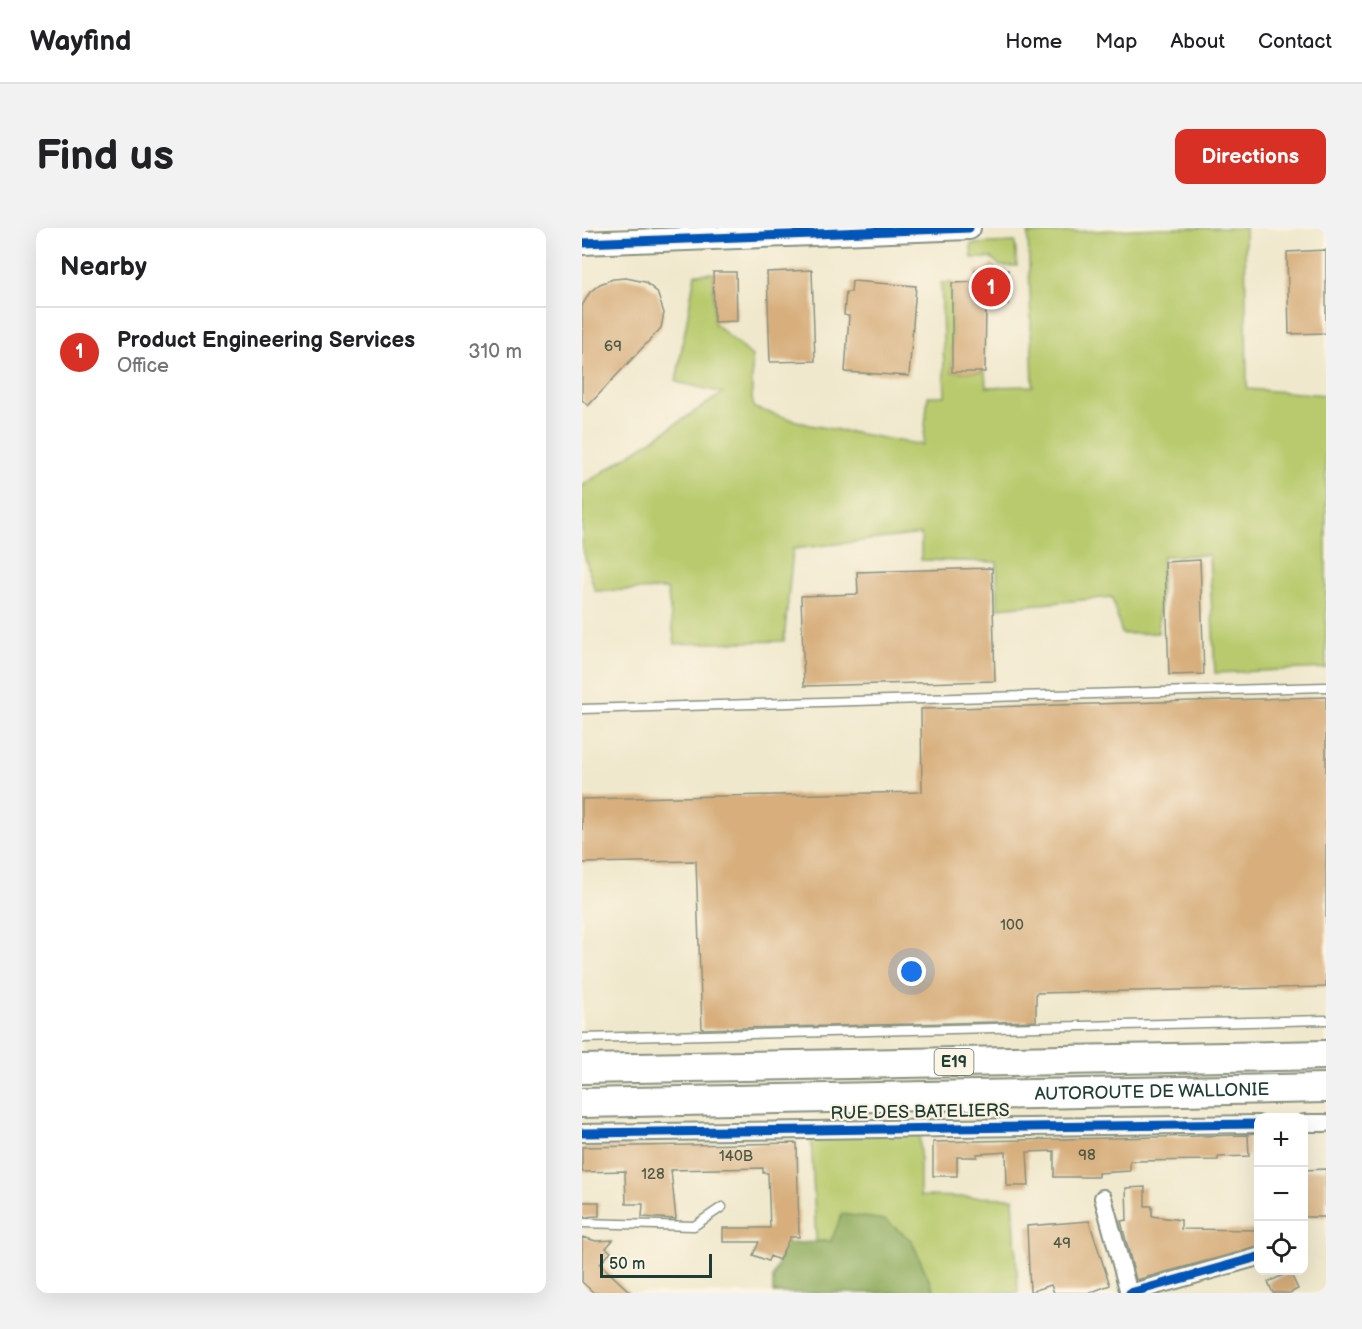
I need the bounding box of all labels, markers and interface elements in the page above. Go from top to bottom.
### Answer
text: Wayfind [30,25,131,58]
text: Home [1005,29,1062,54]
text: Map [1095,29,1137,54]
text: About [1170,29,1225,54]
text: Contact [1258,29,1332,54]
button: Directions [1175,129,1326,184]
text: Find us [36,131,174,182]
text: Nearby [60,252,147,283]
pin: 1 [972,264,1010,310]
text: Product Engineering Services [117,327,415,354]
house number: 69 [604,337,622,356]
text: 1 [75,340,84,364]
text: 310 m [468,340,522,364]
text: Office [117,354,169,378]
house number: 100 [1000,916,1024,935]
your location [897,957,926,986]
road number: E19 [934,1049,974,1075]
street label: AUTOROUTE DE WALLONIE [1034,1079,1270,1104]
street label: RUE DES BATELIERS [830,1100,1010,1124]
map controls [1254,1113,1308,1275]
button: + [1254,1113,1308,1167]
house number: 98 [1078,1146,1096,1165]
house number: 140B [719,1147,753,1166]
house number: 128 [641,1165,665,1184]
button: − [1254,1167,1308,1221]
button: locate [1254,1221,1308,1275]
house number: 49 [1053,1234,1071,1253]
scale bar [600,1251,712,1278]
text: 50 m [609,1255,645,1274]

